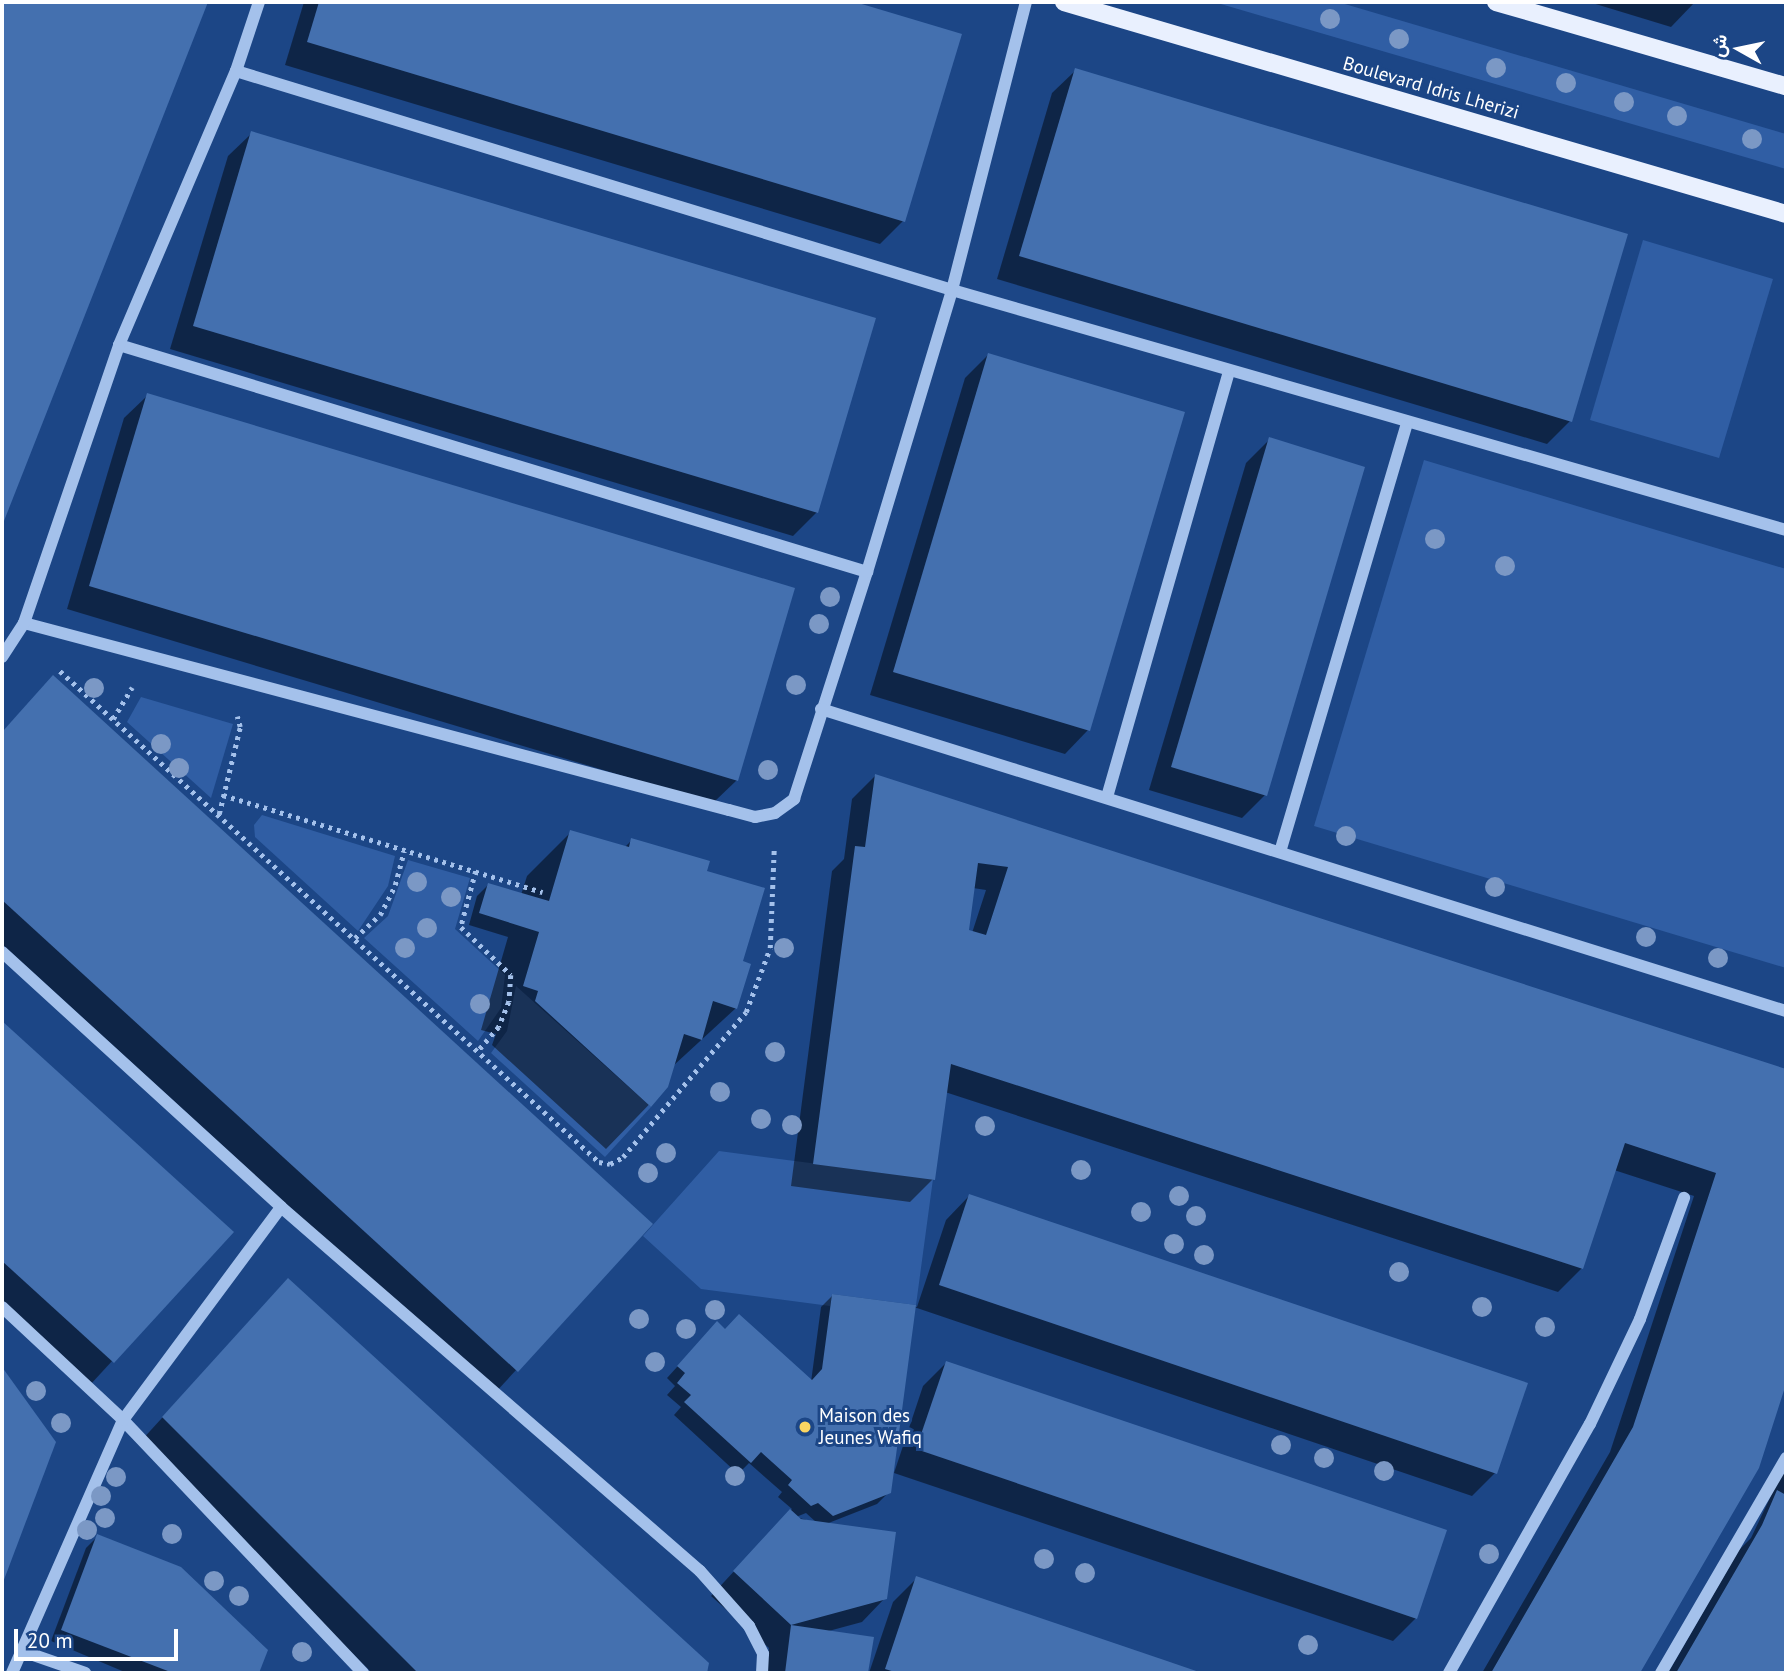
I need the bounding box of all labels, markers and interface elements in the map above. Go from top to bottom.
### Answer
north arrow [1704,14,1774,84]
text: ش [1705,33,1732,59]
street label: Boulevard Idris Lherizi [1340,52,1522,124]
place label: Maison des Jeunes Wafiq [819,1405,922,1449]
marker: Maison des Jeunes Wafiq [797,1419,813,1435]
scale bar [18,1616,182,1660]
text: 20 m [27,1627,73,1654]

